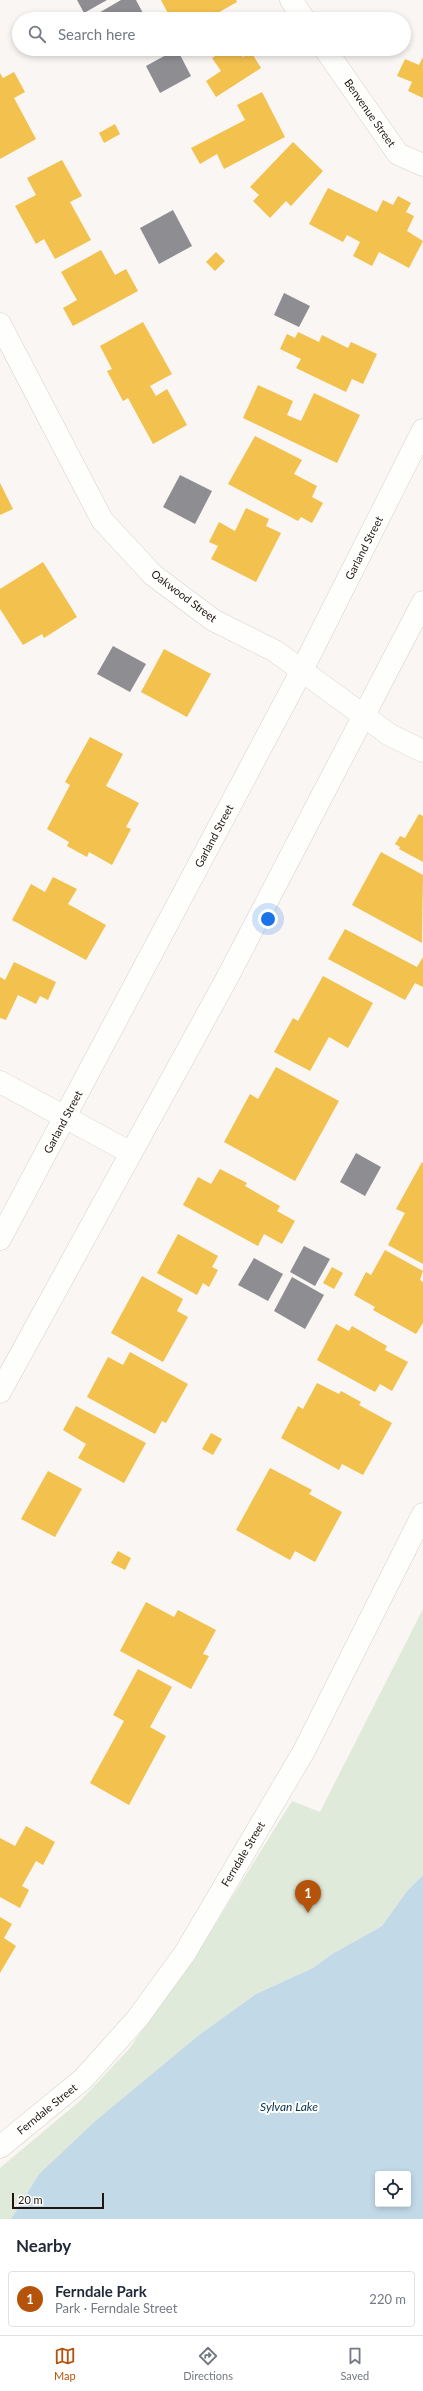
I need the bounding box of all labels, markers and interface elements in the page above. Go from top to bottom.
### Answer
search box [12,12,411,56]
icon: search [26,23,48,45]
text: Search here [58,25,135,43]
street label: Benvenue Street [342,76,399,149]
street label: Garland Street [342,514,385,582]
street label: Oakwood Street [149,567,220,625]
street label: Garland Street [191,802,236,870]
your location [258,909,278,929]
street label: Garland Street [40,1088,85,1156]
street label: Ferndale Street [218,1819,267,1889]
pin: 1 [295,1880,321,1913]
street label: Ferndale Street [14,2080,79,2137]
water label: Sylvan Lake [260,2099,318,2114]
map controls [375,2171,411,2207]
button: locate [375,2171,411,2207]
scale bar [12,2191,104,2210]
text: 20 m [18,2193,43,2206]
text: Nearby [16,2235,71,2256]
text: Ferndale Park [55,2282,147,2300]
text: 1 [26,2291,34,2307]
text: 220 m [369,2291,406,2307]
text: Park · Ferndale Street [55,2300,177,2316]
tab: Map [54,2345,76,2382]
tab: Directions [183,2345,233,2382]
tab: Saved [340,2345,369,2382]

